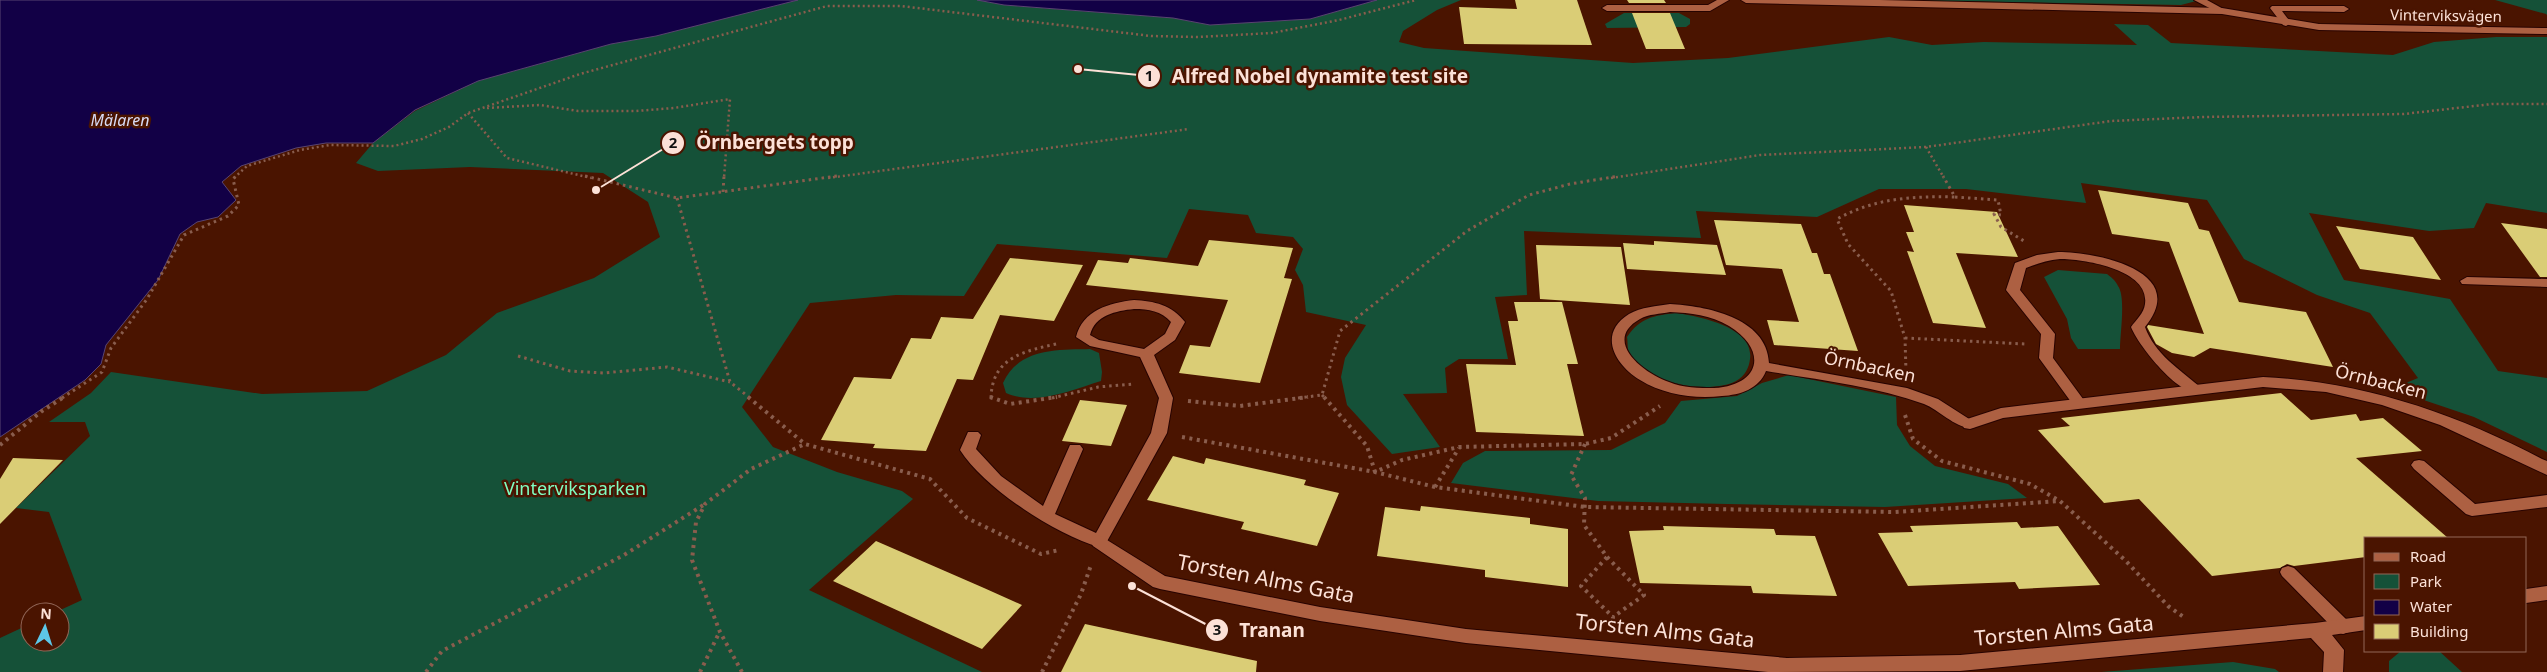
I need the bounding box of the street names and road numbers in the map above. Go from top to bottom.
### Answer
street label: Vinterviksvägen [2390,4,2502,26]
street label: Örnbacken [1822,345,1918,387]
street label: Örnbacken [2333,358,2429,404]
street label: Torsten Alms Gata [1175,547,1357,609]
street label: Torsten Alms Gata [1574,607,1756,653]
street label: Torsten Alms Gata [1973,608,2155,652]

